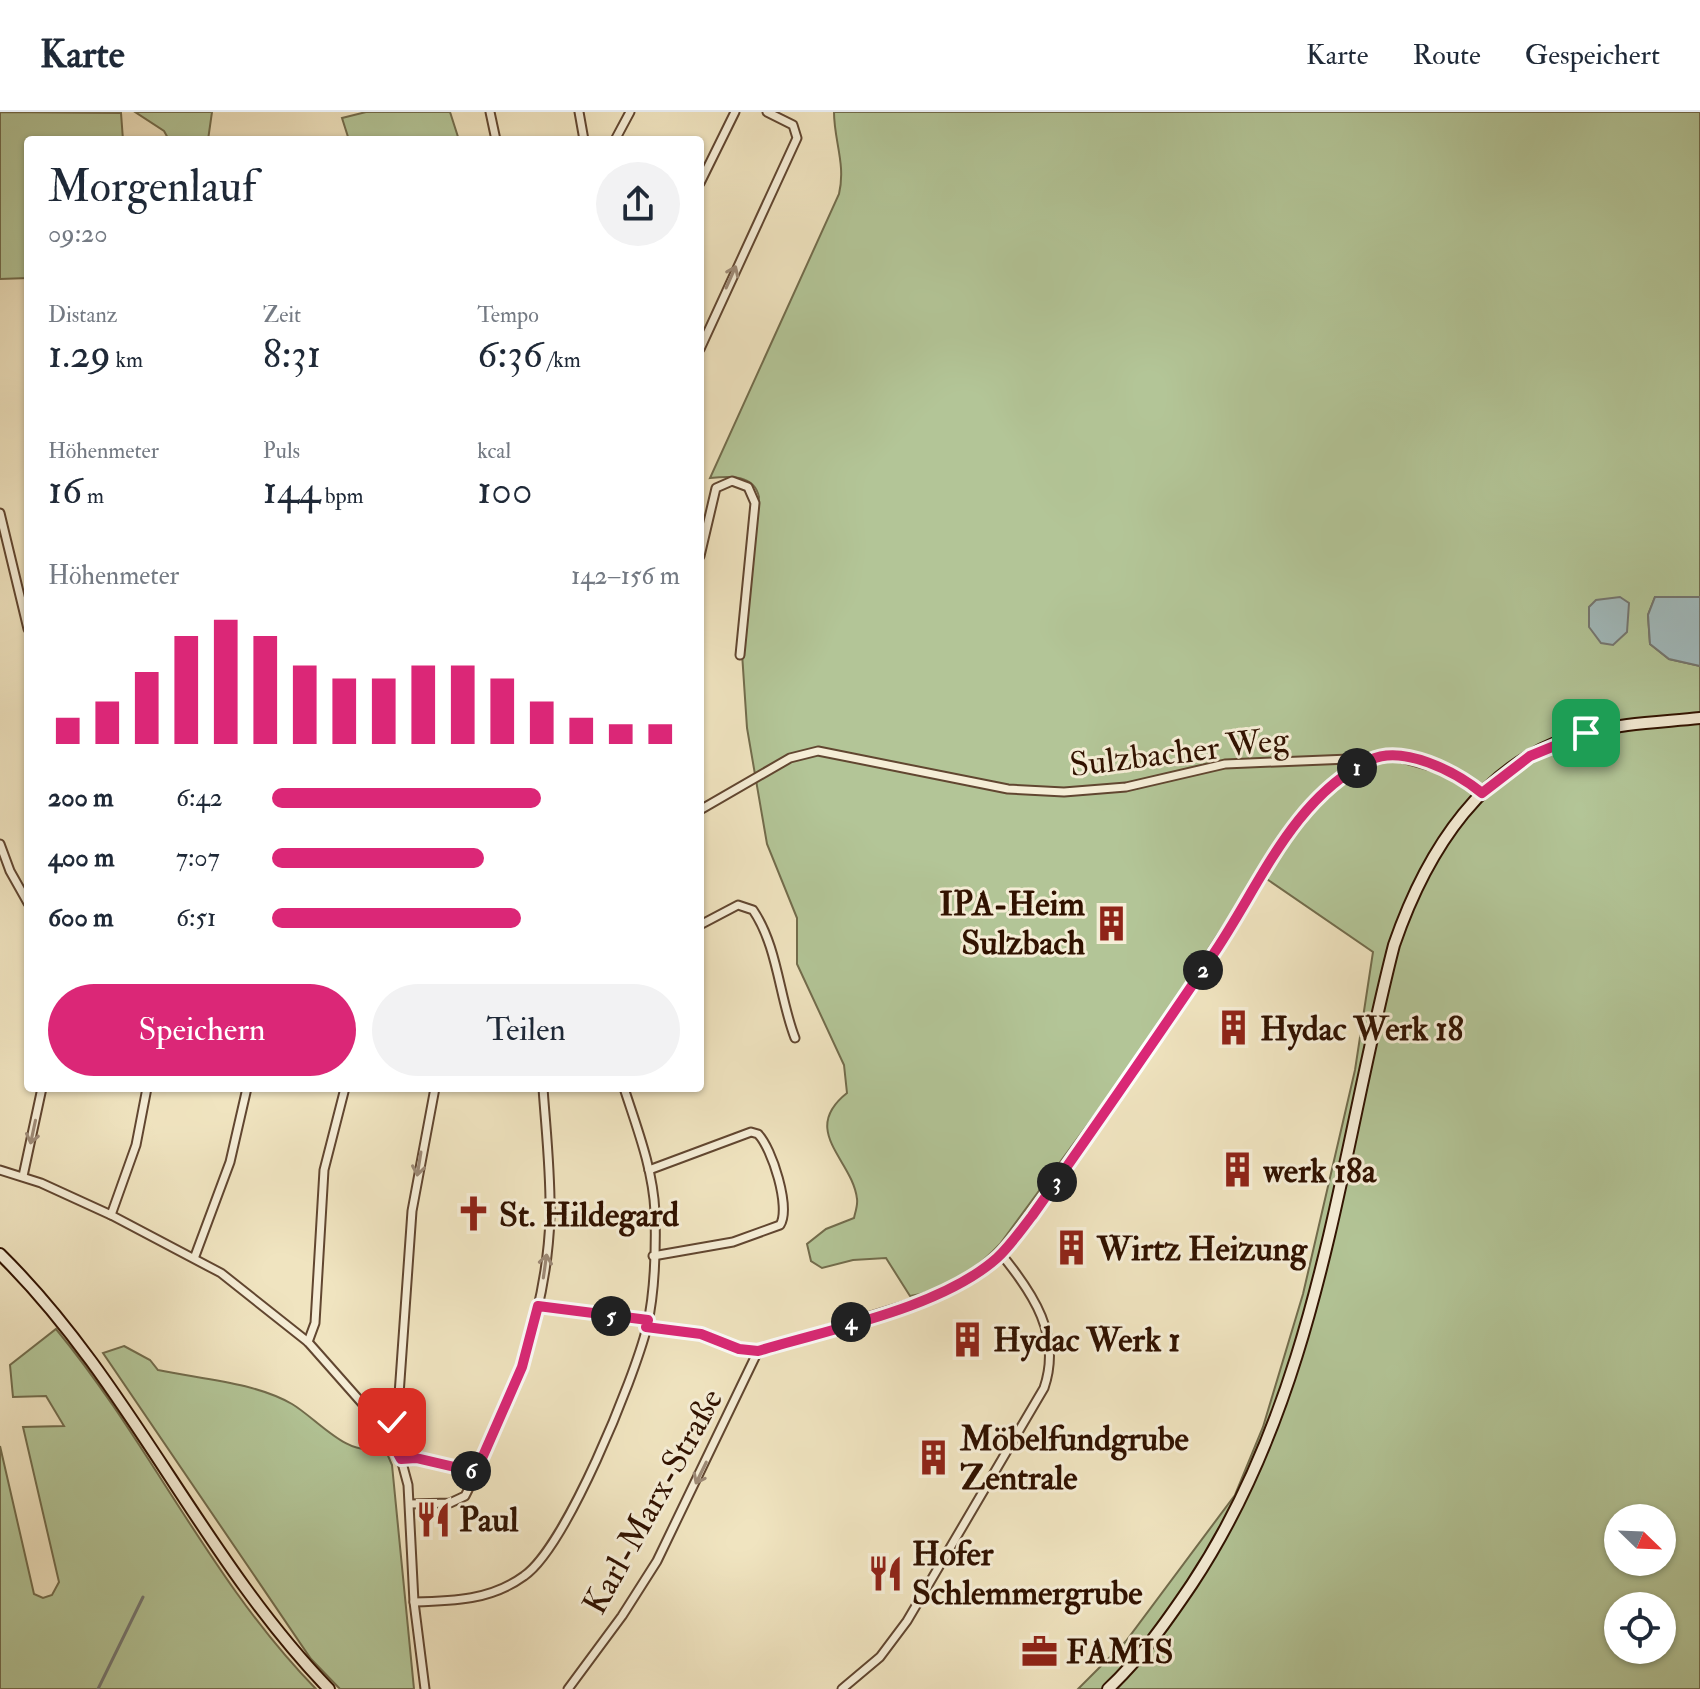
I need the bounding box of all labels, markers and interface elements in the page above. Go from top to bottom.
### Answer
text: Karte [40,31,125,79]
text: Karte [1306,38,1368,73]
text: Route [1412,38,1481,73]
text: Gespeichert [1525,38,1660,73]
text: Morgenlauf [48,160,256,215]
button: share [596,162,680,246]
text: 09:20 [48,218,108,250]
one-way arrow [725,265,740,290]
text: Distanz [48,301,117,329]
text: Zeit [263,301,301,329]
text: Tempo [477,301,539,329]
text: 1.29 [48,329,111,380]
text: 8:31 [263,329,321,380]
text: 6:36 [477,329,543,380]
text: km [111,346,143,374]
text: /km [543,346,581,374]
text: Höhenmeter [48,437,159,465]
text: Puls [263,437,300,465]
text: kcal [477,437,511,465]
text: 16 [48,465,82,516]
text: 144 [263,465,320,516]
text: 100 [477,465,532,516]
text: m [82,482,104,510]
text: bpm [320,482,364,510]
text: Höhenmeter [48,560,179,592]
text: 142–156 m [571,560,680,592]
pin [1552,699,1620,767]
icon: arrive [1564,711,1608,755]
street label: Sulzbacher Weg [1067,718,1292,787]
pin: 1 [1337,748,1377,788]
text: 1 [1353,754,1361,782]
text: 200 m [48,782,113,814]
text: 6:42 [176,782,223,814]
text: 400 m [48,842,114,874]
text: 7:07 [176,842,220,874]
place label: IPA-Heim Sulzbach [939,883,1086,965]
text: 600 m [48,902,113,934]
text: 6:51 [176,902,216,934]
building icon: IPA-Heim Sulzbach [1092,904,1130,942]
pin: 2 [1183,950,1223,990]
text: 2 [1197,956,1209,984]
button: Speichern [48,984,356,1076]
button: Teilen [372,984,680,1076]
place label: Hydac Werk 18 [1260,1008,1463,1051]
building icon: Hydac Werk 18 [1215,1009,1253,1047]
one-way arrow [25,1119,40,1144]
place label: werk 18a [1263,1150,1377,1193]
one-way arrow [411,1151,426,1176]
building icon: werk 18a [1218,1151,1256,1189]
pin: 3 [1037,1162,1077,1202]
text: 3 [1053,1168,1061,1196]
place label: St. Hildegard [499,1194,679,1237]
church icon: St. Hildegard [454,1195,492,1233]
place label: Wirtz Heizung [1096,1228,1308,1271]
building icon: Wirtz Heizung [1052,1229,1090,1267]
one-way arrow [538,1254,553,1280]
pin: 5 [591,1296,631,1336]
text: 5 [606,1302,616,1330]
pin: 4 [831,1302,871,1342]
text: 4 [845,1308,857,1336]
place label: Hydac Werk 1 [993,1319,1181,1362]
building icon: Hydac Werk 1 [948,1320,986,1358]
street label: Karl-Marx-Straße [574,1381,733,1622]
pin [358,1388,426,1456]
icon: check [370,1400,414,1444]
place label: Möbelfundgrube Zentrale [959,1418,1190,1500]
building icon: Möbelfundgrube Zentrale [915,1439,953,1477]
pin: 6 [451,1451,491,1491]
text: 6 [465,1457,477,1485]
one-way arrow [693,1460,709,1484]
place label: Paul [459,1499,519,1542]
restaurant icon: Paul [414,1500,452,1538]
north arrow [1604,1504,1676,1576]
map controls [1604,1504,1676,1664]
place label: Hofer Schlemmergrube [912,1533,1143,1615]
restaurant icon: Hofer Schlemmergrube [867,1554,905,1592]
button: locate [1604,1592,1676,1664]
place label: FAMIS [1066,1631,1173,1674]
office icon: FAMIS [1021,1632,1059,1670]

